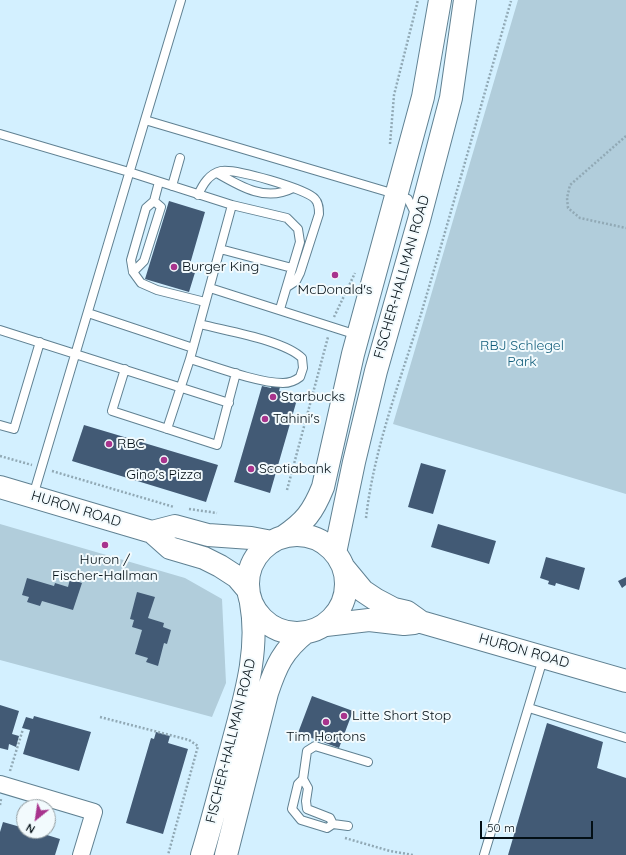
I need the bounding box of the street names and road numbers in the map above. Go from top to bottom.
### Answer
street label: FISCHER-HALLMAN ROAD [371,193,433,361]
street label: HURON ROAD [29,487,123,531]
street label: HURON ROAD [477,630,571,672]
street label: FISCHER-HALLMAN ROAD [202,657,260,825]

